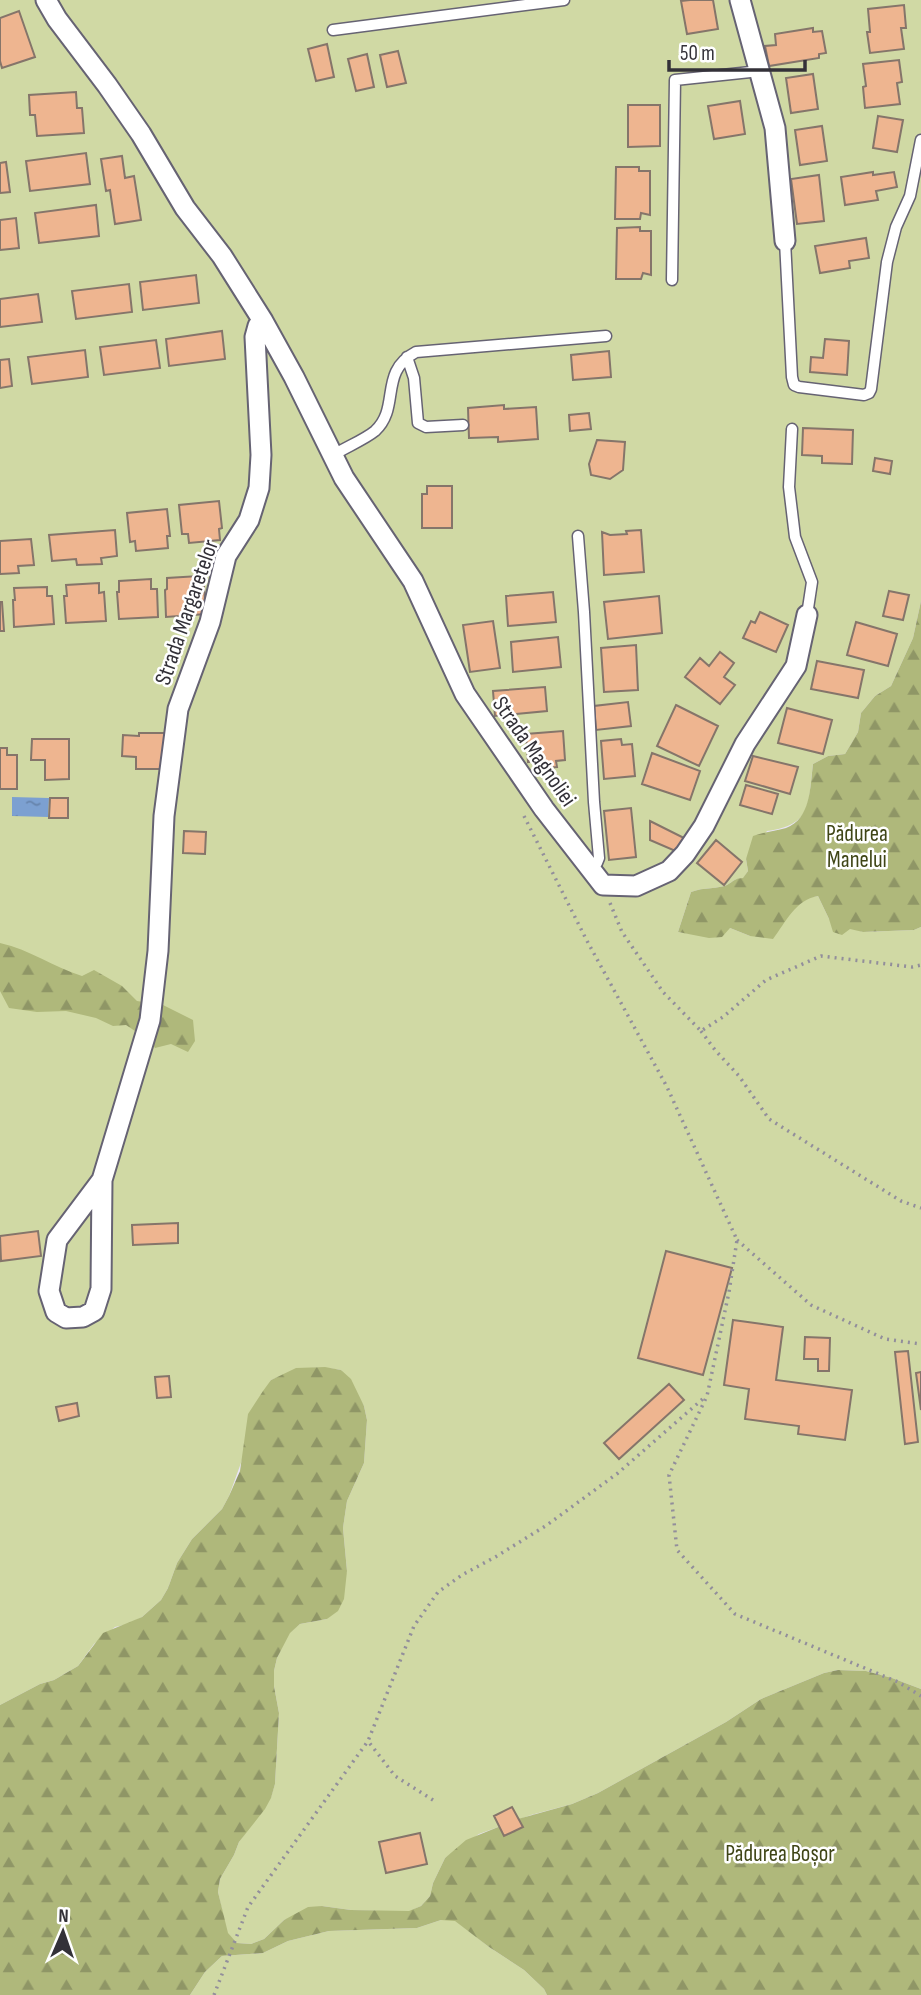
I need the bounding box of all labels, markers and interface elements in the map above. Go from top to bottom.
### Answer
scale bar [669,28,806,72]
text: 50 m [680,41,715,66]
street label: Strada Margaretelor [149,535,225,689]
street label: Strada Magnoliei [486,691,582,812]
park label: Pădurea Manelui [826,820,888,874]
park label: Pădurea Boșor [725,1840,835,1868]
north arrow [28,1897,98,1967]
text: N [58,1905,69,1928]

